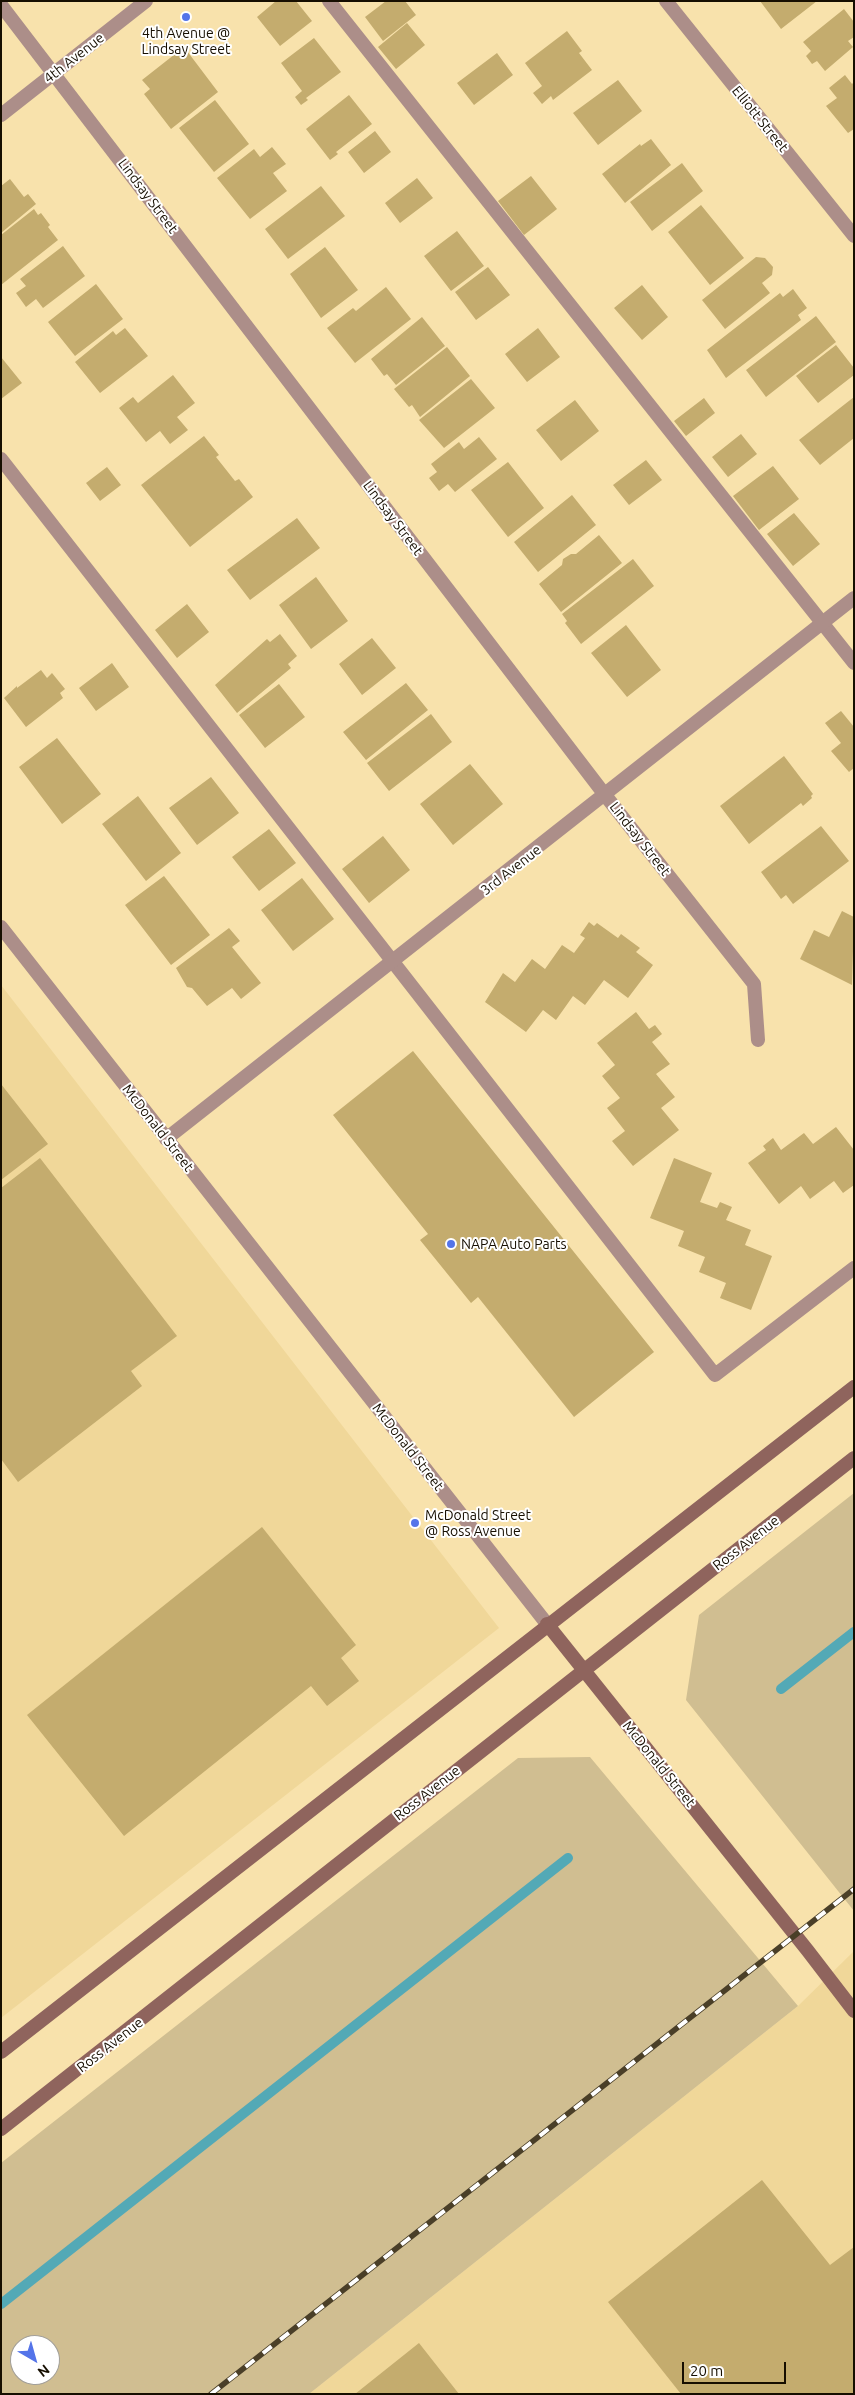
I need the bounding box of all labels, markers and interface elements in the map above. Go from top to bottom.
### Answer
marker: 4th Avenue @ Lindsay Street [180,11,192,23]
place label: 4th Avenue @ Lindsay Street [141,25,231,58]
street label: 4th Avenue [41,29,107,87]
street label: Elliott Street [728,83,792,155]
street label: Lindsay Street [115,155,181,237]
street label: Lindsay Street [360,477,426,559]
street label: Lindsay Street [606,799,674,879]
street label: 3rd Avenue [478,841,544,899]
street label: McDonald Street [119,1081,197,1175]
place label: NAPA Auto Parts [461,1236,566,1252]
marker: NAPA Auto Parts [445,1238,457,1250]
street label: McDonald Street [369,1400,447,1494]
place label: McDonald Street @ Ross Avenue [425,1507,531,1540]
street label: Ross Avenue [710,1512,782,1574]
marker: McDonald Street @ Ross Avenue [409,1517,421,1529]
street label: McDonald Street [619,1717,699,1811]
street label: Ross Avenue [391,1762,463,1824]
street label: Ross Avenue [74,2014,146,2076]
north arrow [10,2335,60,2385]
scale bar [685,2352,789,2384]
text: N [35,2362,53,2381]
text: 20 m [690,2362,723,2379]

